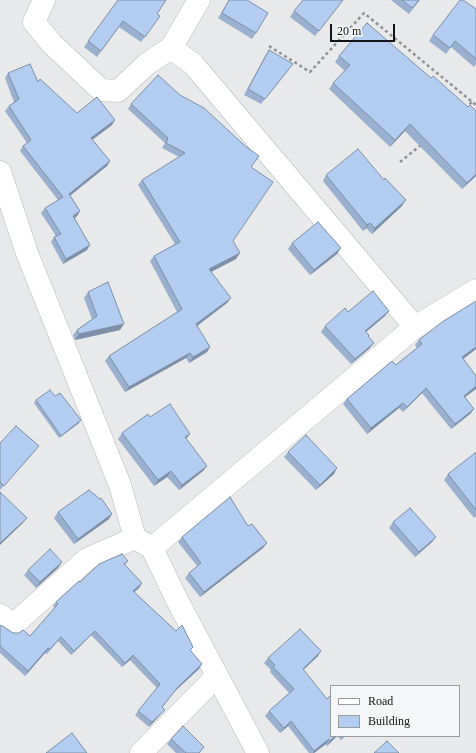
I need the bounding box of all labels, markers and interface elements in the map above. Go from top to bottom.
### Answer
scale bar [332,16,397,42]
text: 20 m [337,24,361,38]
legend [330,685,460,737]
text: Road [368,694,393,708]
text: Building [368,714,410,728]

